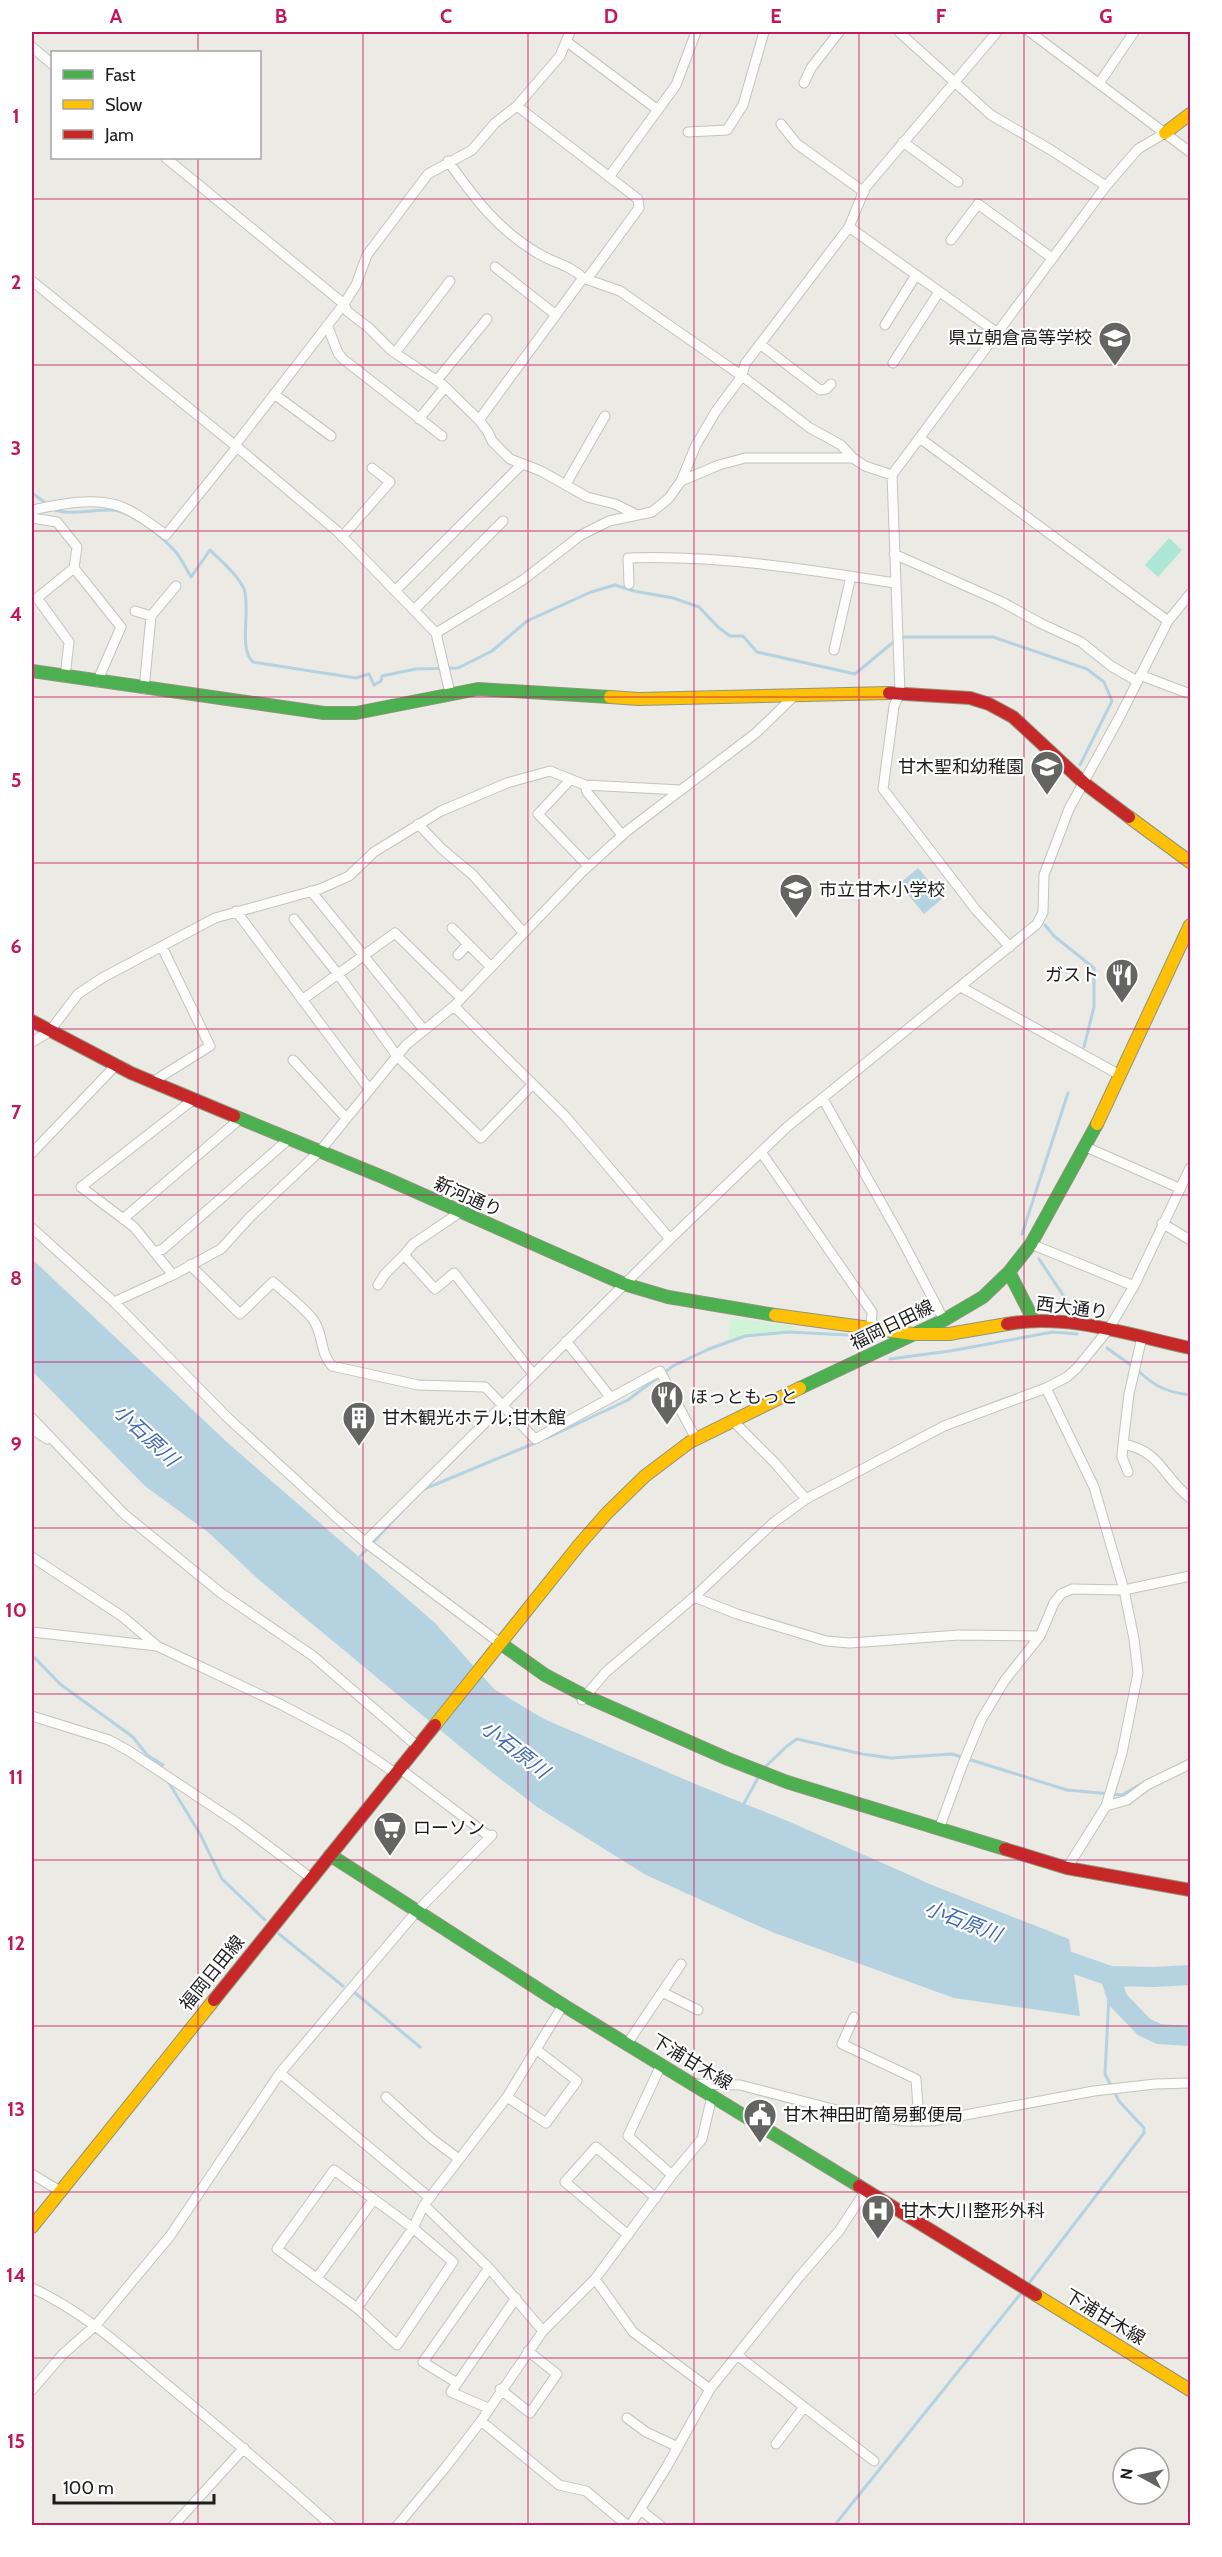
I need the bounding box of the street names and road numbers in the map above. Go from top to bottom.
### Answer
street label: 新河通り [431,1172,505,1222]
street label: 西大通り [1035,1293,1109,1323]
street label: 福岡日田線 [847,1295,937,1355]
street label: 福岡日田線 [175,1931,249,2015]
street label: 下浦甘木線 [648,2029,736,2095]
street label: 下浦甘木線 [1061,2284,1149,2350]

